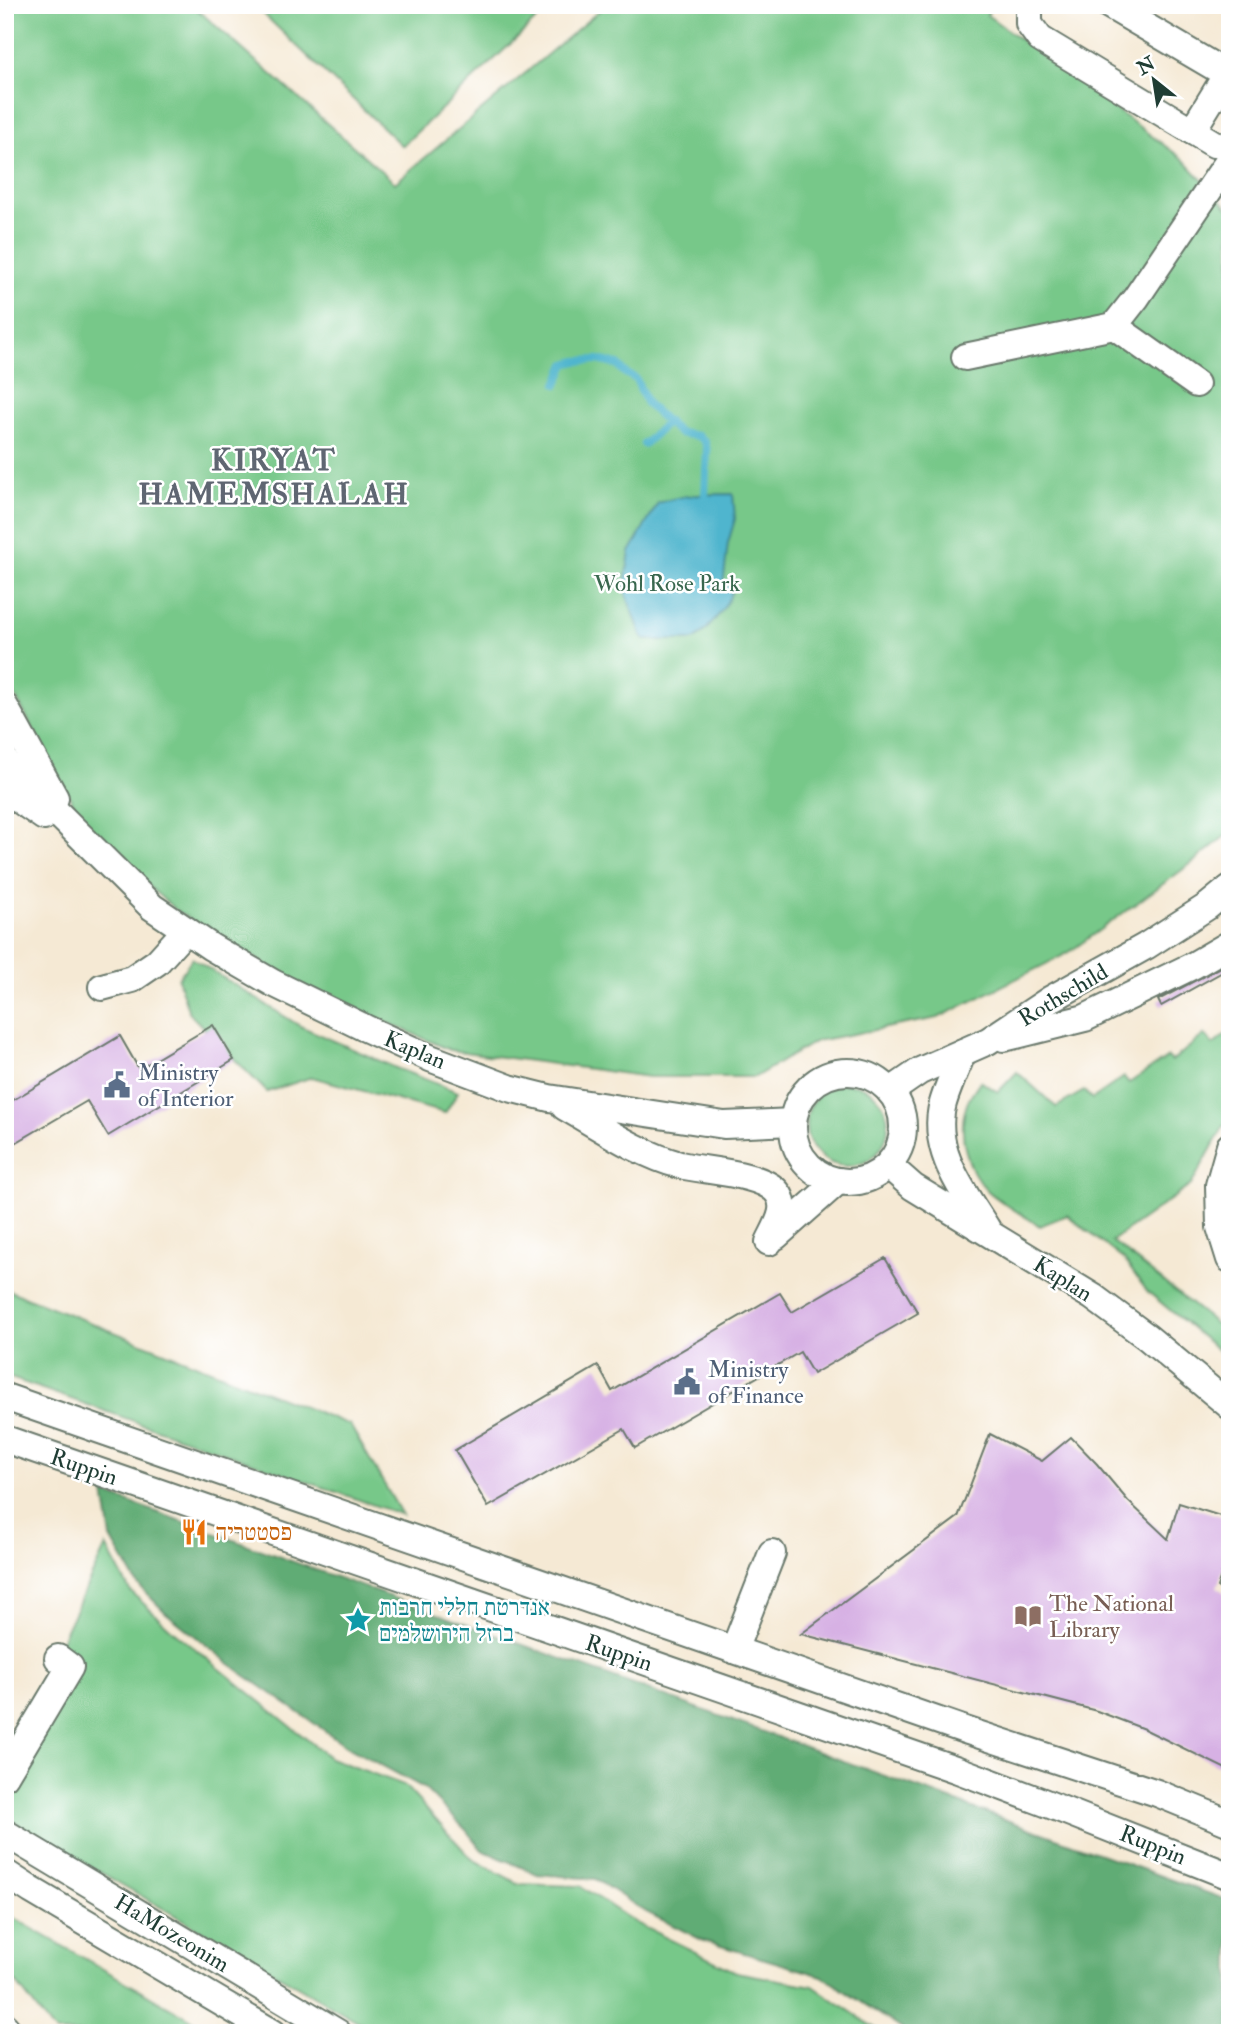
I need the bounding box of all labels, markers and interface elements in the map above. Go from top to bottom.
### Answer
north arrow [1120,46,1190,116]
text: N [1132,51,1160,81]
district label: KIRYAT HAMEMSHALAH [138,442,410,513]
park label: Wohl Rose Park [593,569,740,598]
street label: Rothschild [1013,957,1113,1033]
street label: Kaplan [379,1024,450,1077]
place label: Ministry of Interior [138,1058,234,1113]
public building icon: Ministry of Interior [102,1070,132,1100]
street label: Kaplan [1028,1250,1098,1309]
place label: Ministry of Finance [708,1355,804,1410]
public building icon: Ministry of Finance [672,1367,702,1397]
street label: Ruppin [46,1442,122,1493]
restaurant icon: פסטטריה [179,1517,209,1547]
place label: פסטטריה [215,1518,292,1547]
place label: The National Library [1049,1589,1174,1644]
place label: אנדרטת חללי חרבות ברזל הירושלמים [379,1593,550,1648]
library icon: The National Library [1013,1601,1043,1631]
place icon: אנדרטת חללי חרבות ברזל הירושלמים [343,1605,373,1635]
street label: Ruppin [581,1628,657,1679]
street label: Ruppin [1115,1819,1191,1872]
street label: HaMozeonim [109,1887,235,1979]

